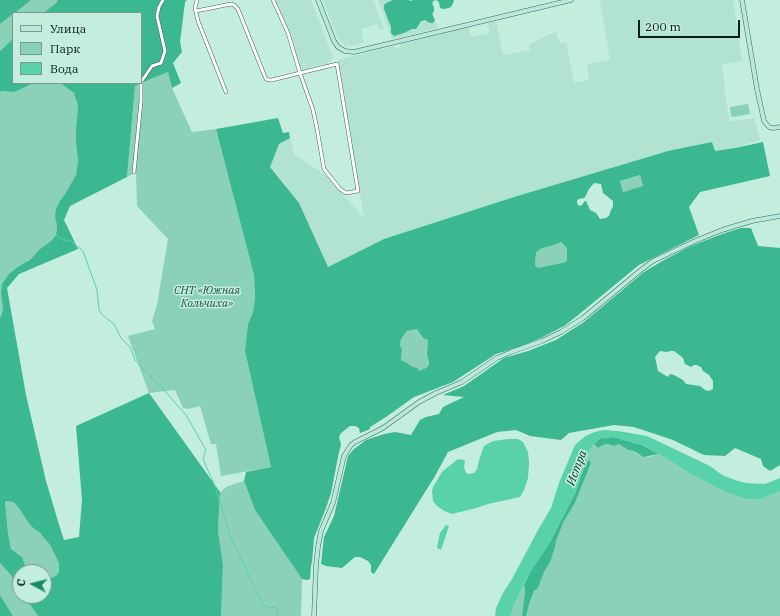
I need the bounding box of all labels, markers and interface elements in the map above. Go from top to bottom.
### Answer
legend [12,12,142,84]
scale bar [640,12,742,38]
text: 200 m [645,19,681,34]
text: Улица [50,21,86,36]
text: Парк [50,41,80,56]
text: Вода [50,61,78,76]
park label: СНТ «Южная Кольчиха» [174,284,240,310]
water label: Истра [564,448,590,488]
north arrow [12,564,52,604]
text: С [14,578,28,587]

